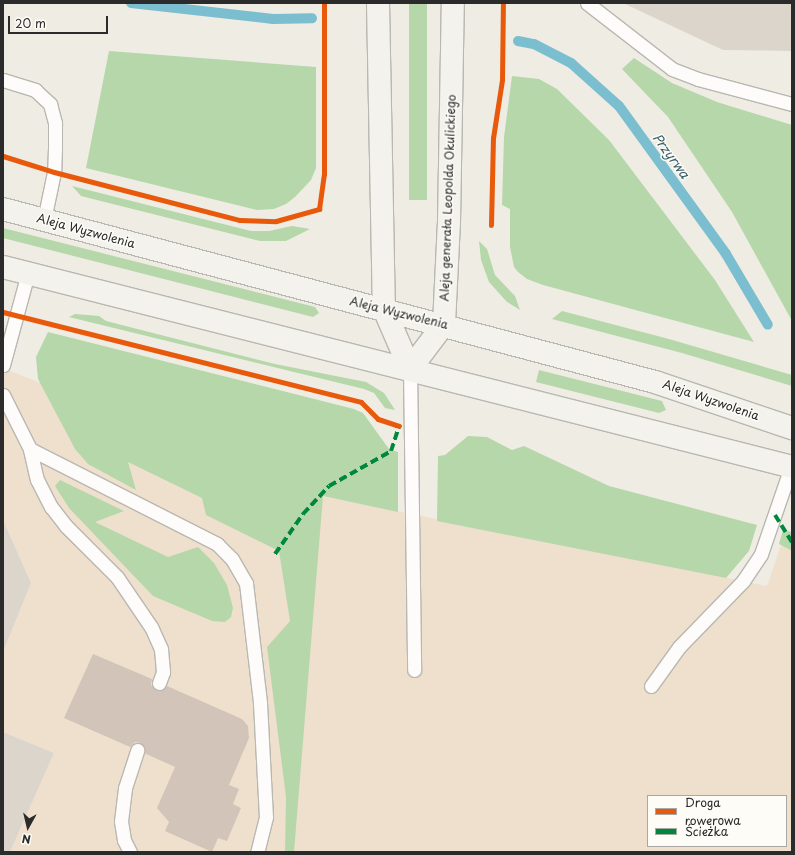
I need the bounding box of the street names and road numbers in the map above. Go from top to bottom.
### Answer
street label: Aleja generała Leopolda Okulickiego [437,94,459,302]
street label: Aleja Wyzwolenia [35,211,137,251]
street label: Aleja Wyzwolenia [348,294,450,332]
street label: Aleja Wyzwolenia [661,377,761,423]

